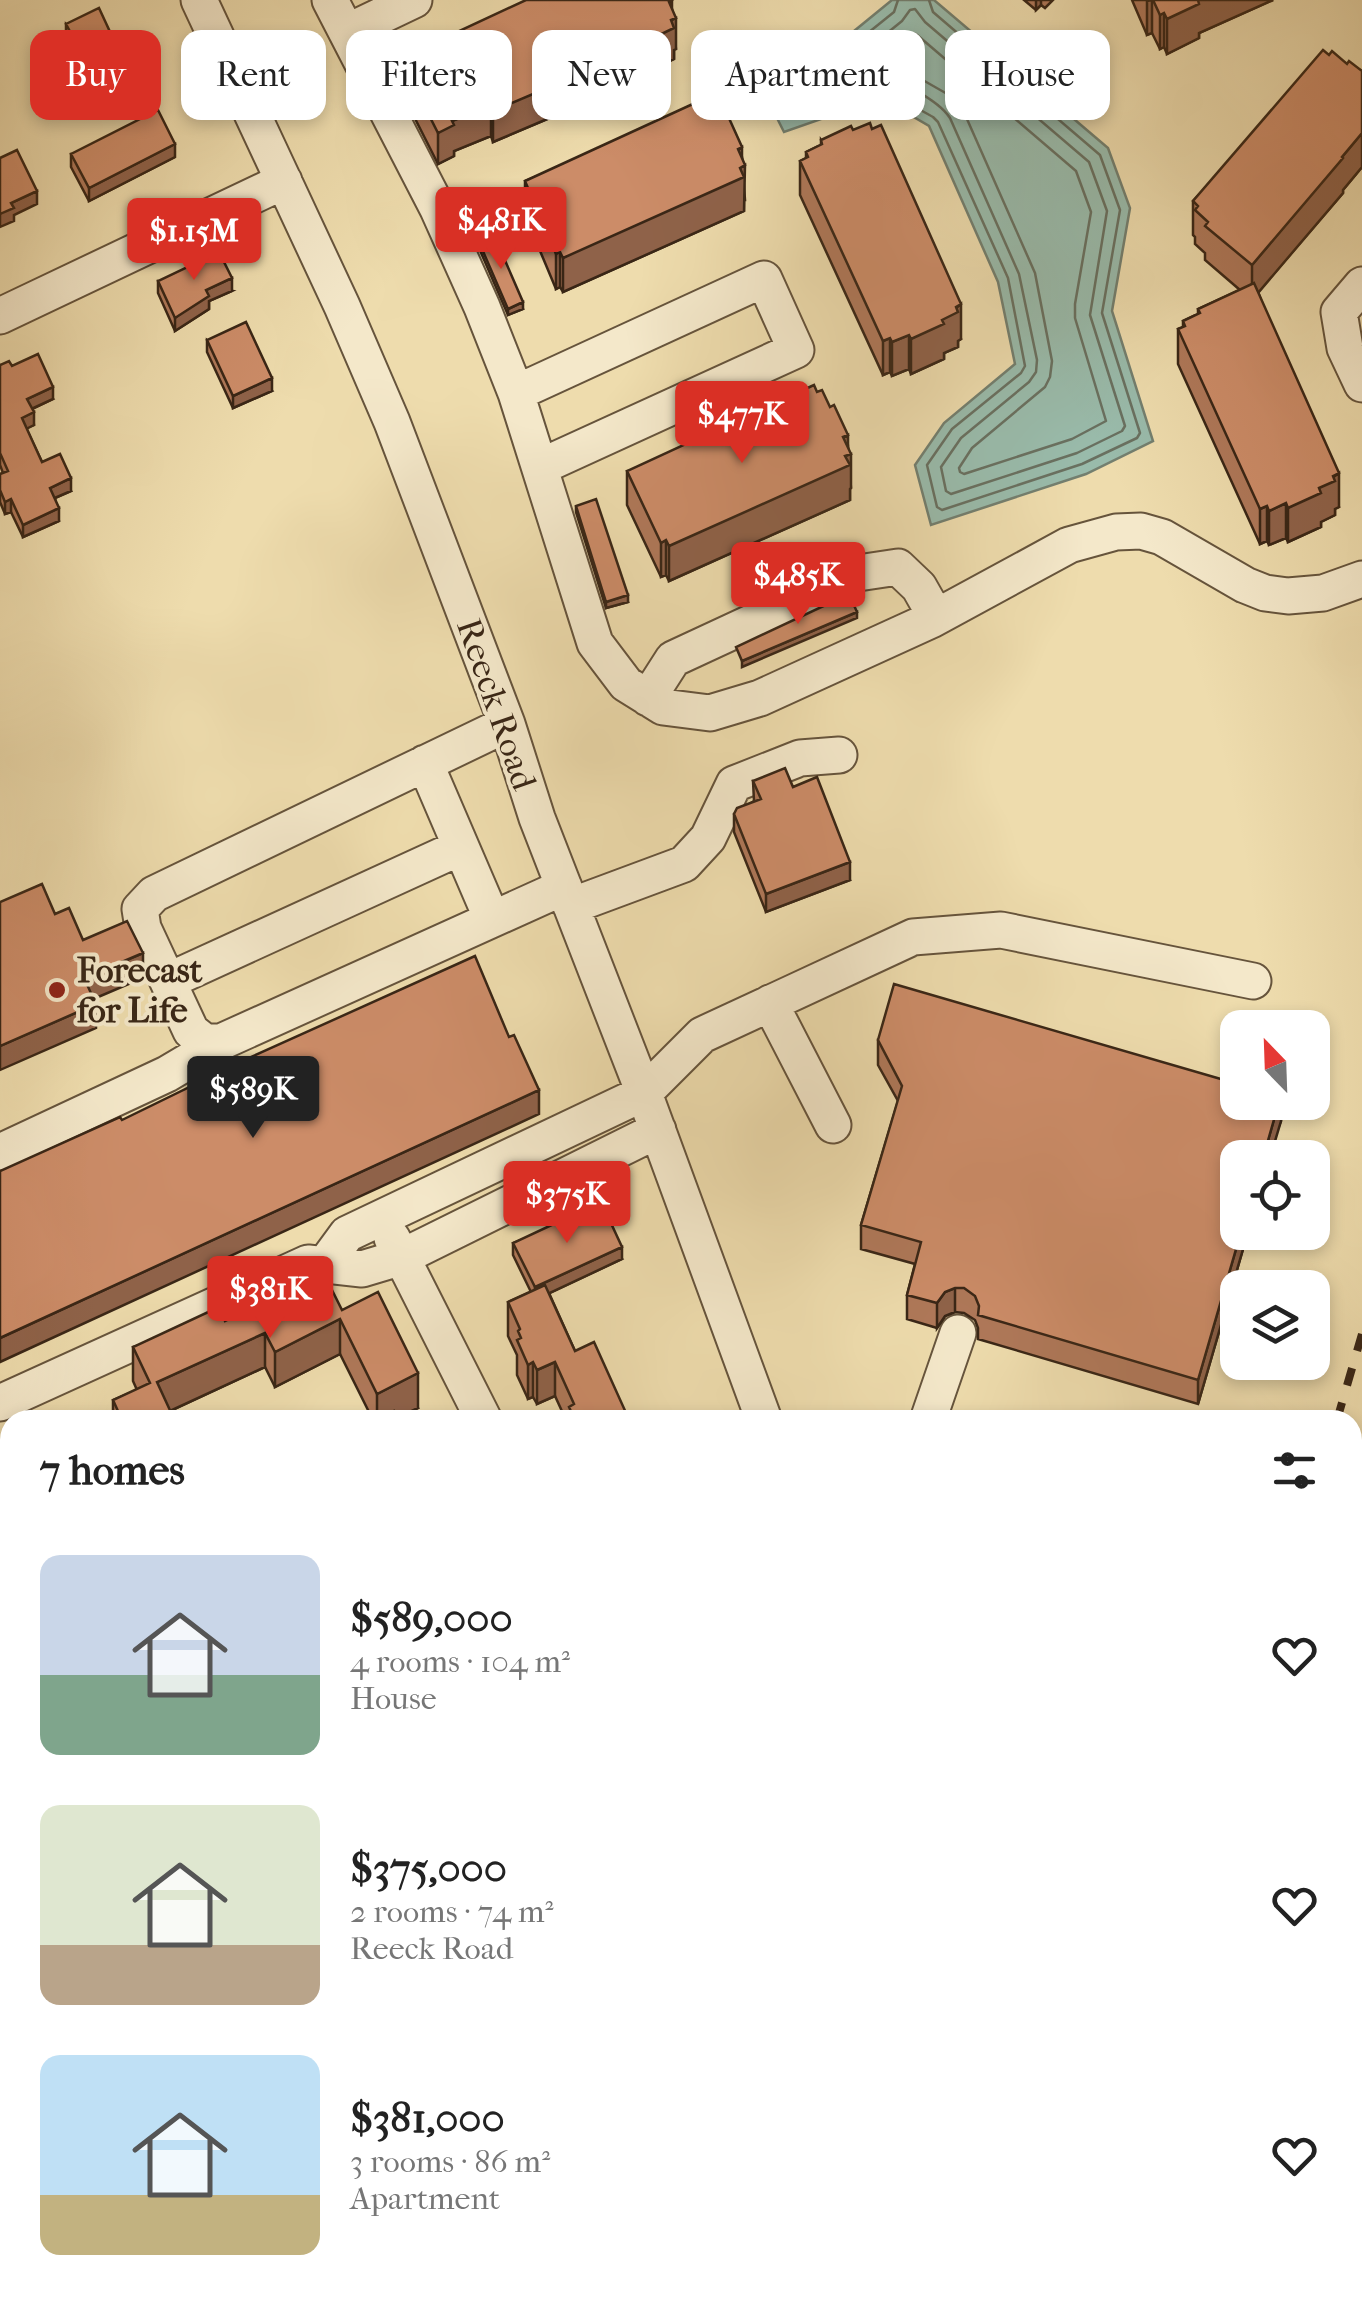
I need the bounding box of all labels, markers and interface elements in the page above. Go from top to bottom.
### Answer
chip: Buy [30,30,161,120]
chip: Rent [181,30,326,120]
chip: Filters [346,30,512,120]
chip: New [532,30,671,120]
chip: Apartment [691,30,925,120]
chip: House [945,30,1110,120]
pin: $481K [431,187,571,272]
pin: $1.15M [113,198,275,283]
text: $481K [457,201,545,238]
text: $1.15M [149,212,239,249]
pin: $477K [672,381,812,466]
text: $477K [697,395,787,432]
pin: $485K [728,542,868,627]
text: $485K [753,556,843,593]
street label: Reeck Road [448,613,545,796]
place label: Forecast for Life [76,950,203,1031]
marker: Forecast for Life [46,979,68,1001]
north arrow [1220,1010,1330,1120]
map controls [1220,1010,1330,1380]
pin: $589K [183,1056,323,1141]
text: $589K [209,1070,297,1107]
button: locate [1220,1140,1330,1250]
pin: $375K [497,1161,637,1246]
text: $375K [525,1175,609,1212]
pin: $381K [200,1256,340,1341]
text: $381K [229,1270,311,1307]
button: layers [1220,1270,1330,1380]
icon: filters [1267,1443,1322,1498]
text: 7 homes [40,1446,185,1495]
text: $589,000 [350,1594,513,1643]
icon: home [120,1595,240,1715]
icon: heart [1267,1628,1322,1683]
text: 4 rooms · 104 m² [350,1643,570,1680]
text: House [350,1680,437,1717]
text: $375,000 [350,1844,507,1893]
icon: home [120,1845,240,1965]
icon: heart [1267,1878,1322,1933]
text: 2 rooms · 74 m² [350,1893,554,1930]
text: Reeck Road [350,1930,513,1967]
text: $381,000 [350,2094,505,2143]
icon: home [120,2095,240,2215]
icon: heart [1267,2128,1322,2183]
text: 3 rooms · 86 m² [350,2143,550,2180]
text: Apartment [350,2180,500,2217]

